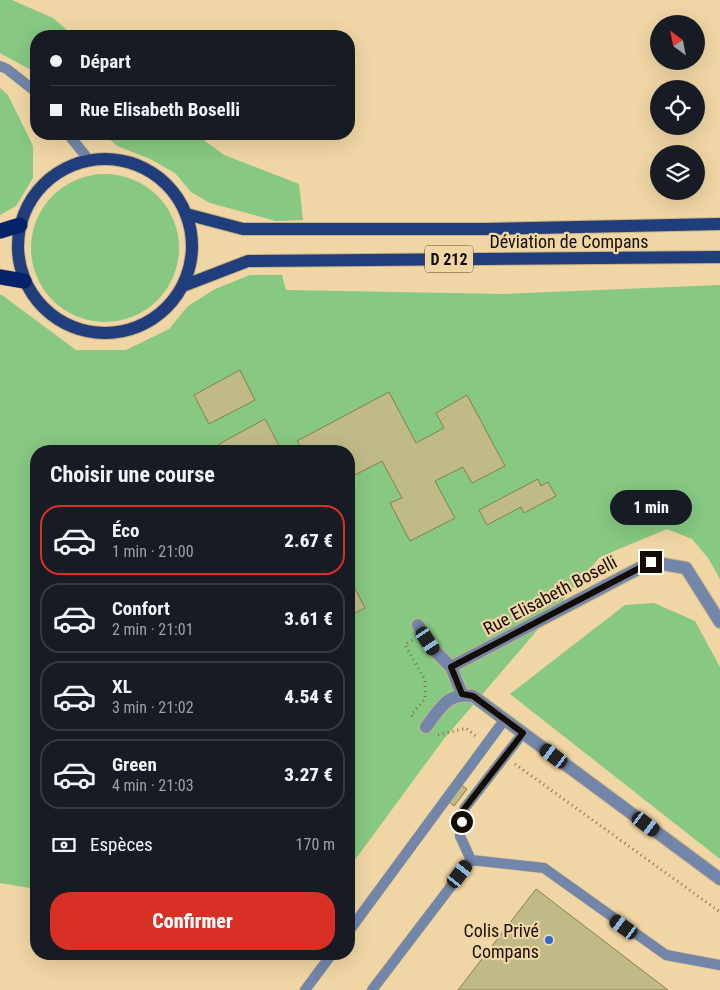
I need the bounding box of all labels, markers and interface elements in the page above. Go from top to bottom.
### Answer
north arrow [650,15,705,70]
map controls [650,15,705,200]
text: Départ [80,50,131,73]
button: locate [650,80,705,135]
text: Rue Elisabeth Boselli [80,98,240,121]
button: layers [650,145,705,200]
street label: Déviation de Compans [489,231,649,252]
road number: D 212 [425,245,473,272]
text: Choisir une course [50,462,215,487]
callout: 1 min [610,490,692,524]
text: 1 min [633,498,669,517]
icon: car [52,518,97,563]
text: Éco [112,519,139,542]
text: 2.67 € [284,529,333,552]
text: 1 min · 21:00 [112,542,194,561]
street label: Rue Elisabeth Boselli [480,551,620,639]
route end [640,551,662,573]
icon: car [52,596,97,641]
text: Confort [112,597,170,620]
text: 3.61 € [284,607,333,630]
text: 2 min · 21:01 [112,620,194,639]
car [413,624,442,658]
icon: car [52,674,97,719]
text: XL [112,675,132,698]
text: 4.54 € [284,685,333,708]
text: 3 min · 21:02 [112,698,194,717]
car [537,741,570,771]
icon: car [52,752,97,797]
text: Green [112,753,157,776]
text: 3.27 € [284,763,333,786]
text: 4 min · 21:03 [112,776,194,795]
car [629,809,662,839]
route start [451,811,473,833]
icon: cash [50,831,78,859]
text: Espèces [90,833,153,856]
text: 170 m [296,835,335,854]
car [444,858,475,890]
button: Confirmer [50,892,335,950]
car [607,912,640,942]
place label: Colis Privé Compans [464,920,539,962]
marker: Colis Privé Compans [543,934,555,946]

